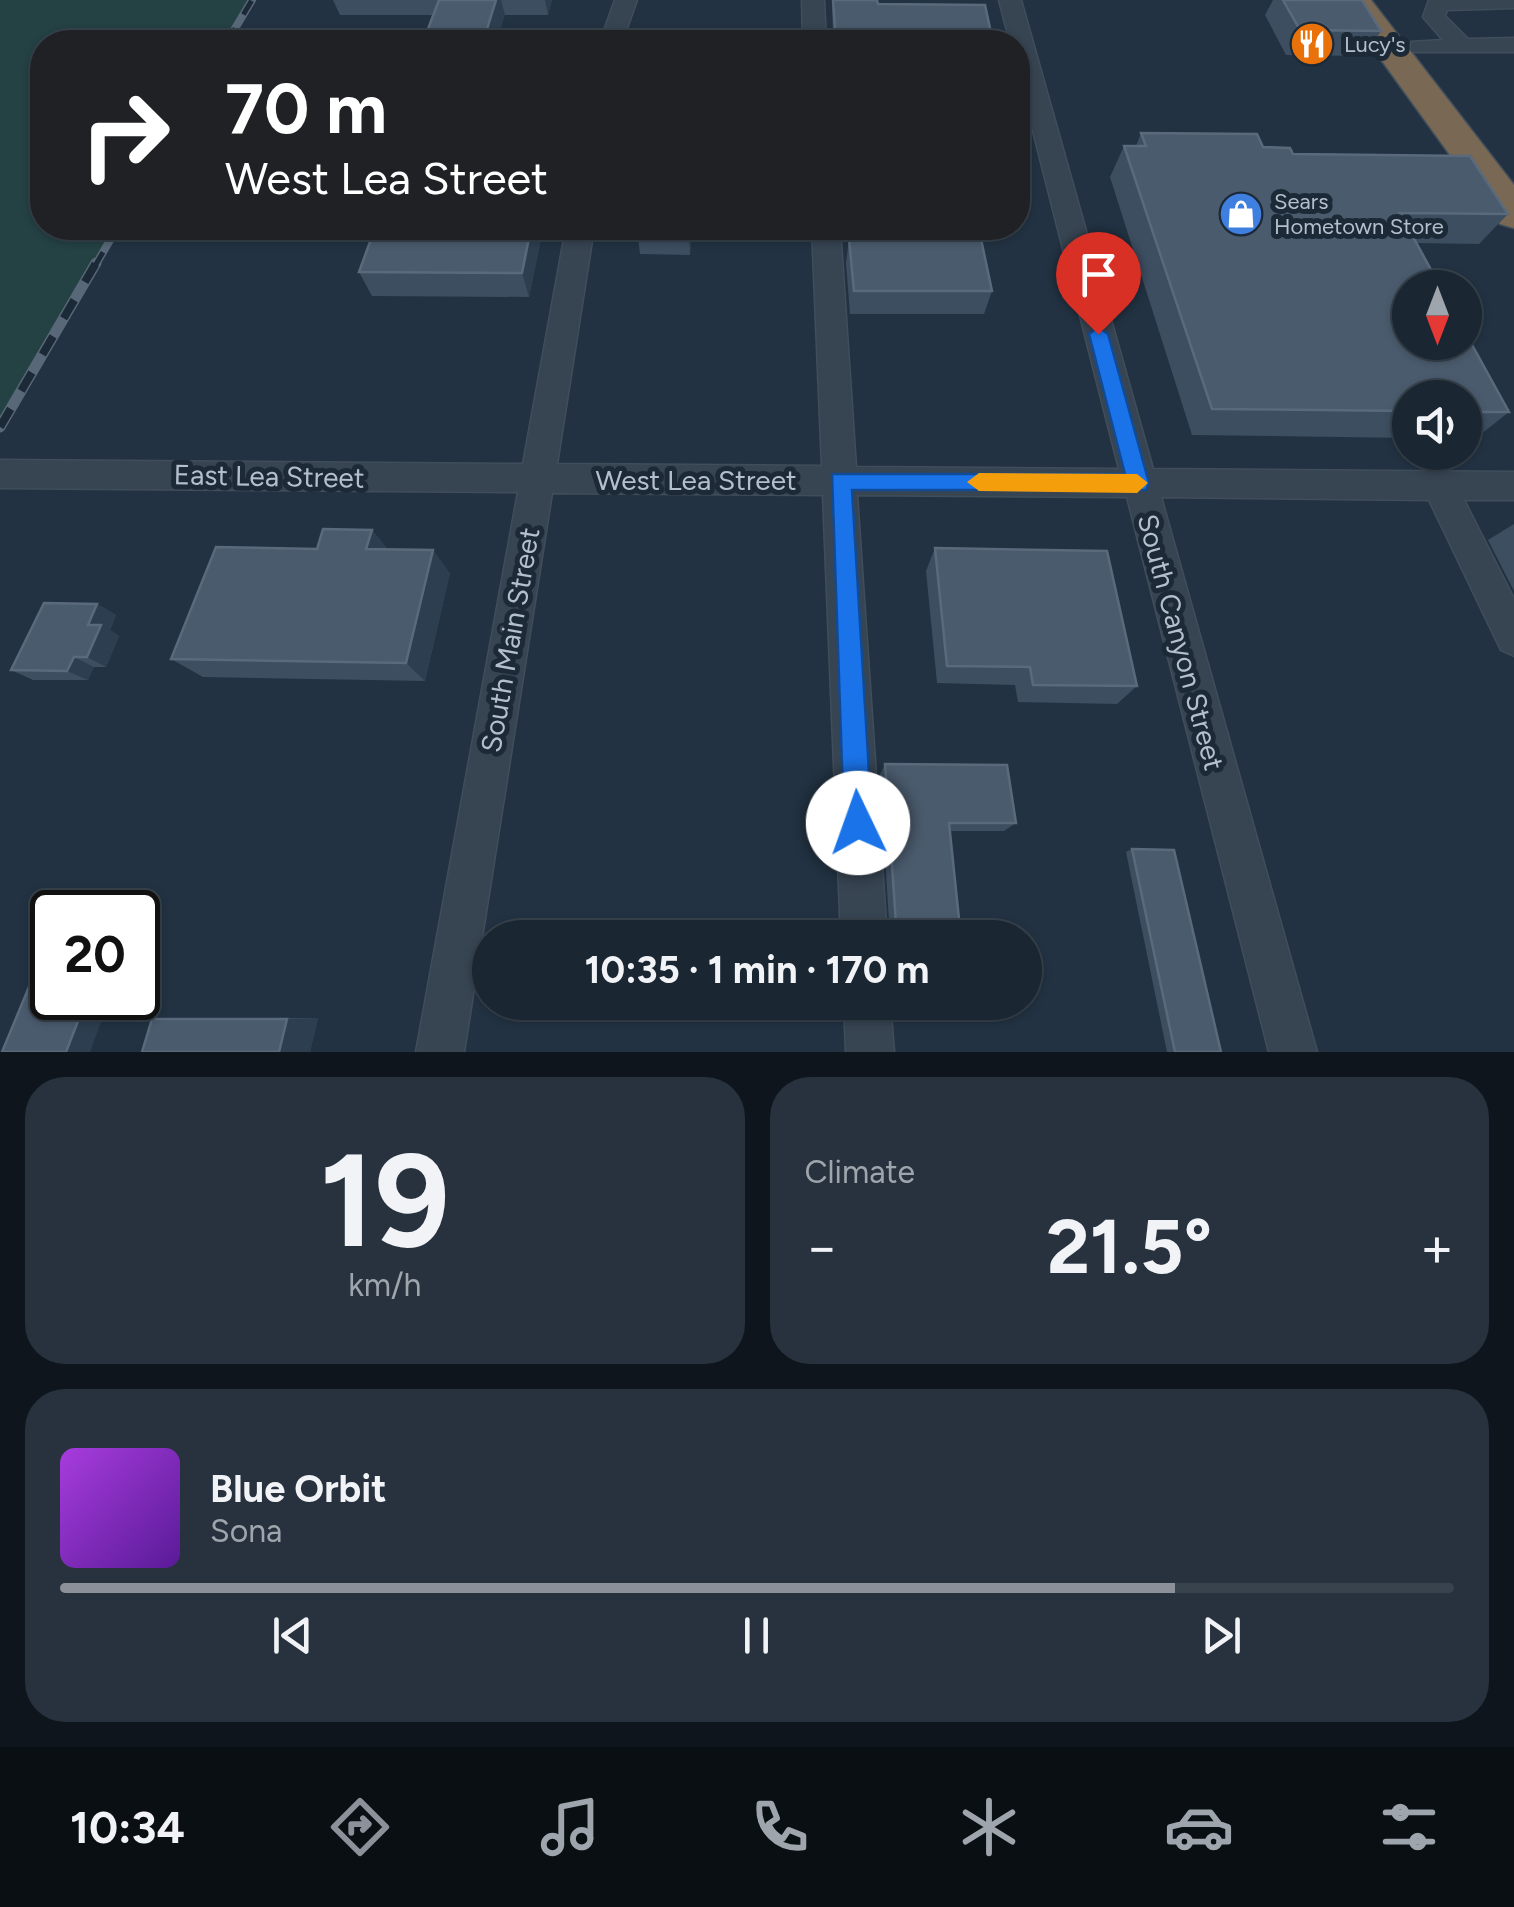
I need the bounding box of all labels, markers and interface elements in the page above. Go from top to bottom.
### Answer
restaurant icon: Lucy's [1289,21,1335,67]
place label: Lucy's [1344,31,1406,58]
text: 70 m [225,66,387,151]
icon: right [60,70,190,200]
text: West Lea Street [225,151,548,205]
place label: Sears Hometown Store [1274,188,1444,240]
shop icon: Sears Hometown Store [1218,191,1264,237]
pin [1056,232,1141,335]
icon: arrive [1071,247,1126,302]
north arrow [1392,270,1482,360]
map controls [1392,270,1482,470]
button: sound [1392,380,1482,470]
street label: East Lea Street [173,457,365,495]
street label: West Lea Street [595,463,797,497]
street label: South Canyon Street [1130,510,1232,774]
street label: South Main Street [473,525,547,755]
position arrow [806,771,910,875]
speed limit sign: 20 [30,890,160,1020]
text: 10:35 · 1 min · 170 m [585,947,929,993]
text: 19 [320,1123,450,1279]
text: Climate [805,1153,915,1191]
text: 21.5° [1046,1202,1212,1292]
text: − [805,1214,839,1280]
text: + [1420,1214,1454,1280]
text: km/h [348,1266,421,1304]
text: Blue Orbit [210,1466,386,1512]
text: Sona [210,1512,282,1550]
icon: previous [265,1608,320,1663]
icon: pause [729,1608,784,1663]
icon: next [1194,1608,1249,1663]
icon: directions [325,1792,395,1862]
icon: music [535,1792,605,1862]
icon: phone [745,1792,815,1862]
icon: climate [954,1792,1024,1862]
icon: car [1164,1792,1234,1862]
icon: filters [1374,1792,1444,1862]
text: 10:34 [70,1800,185,1854]

